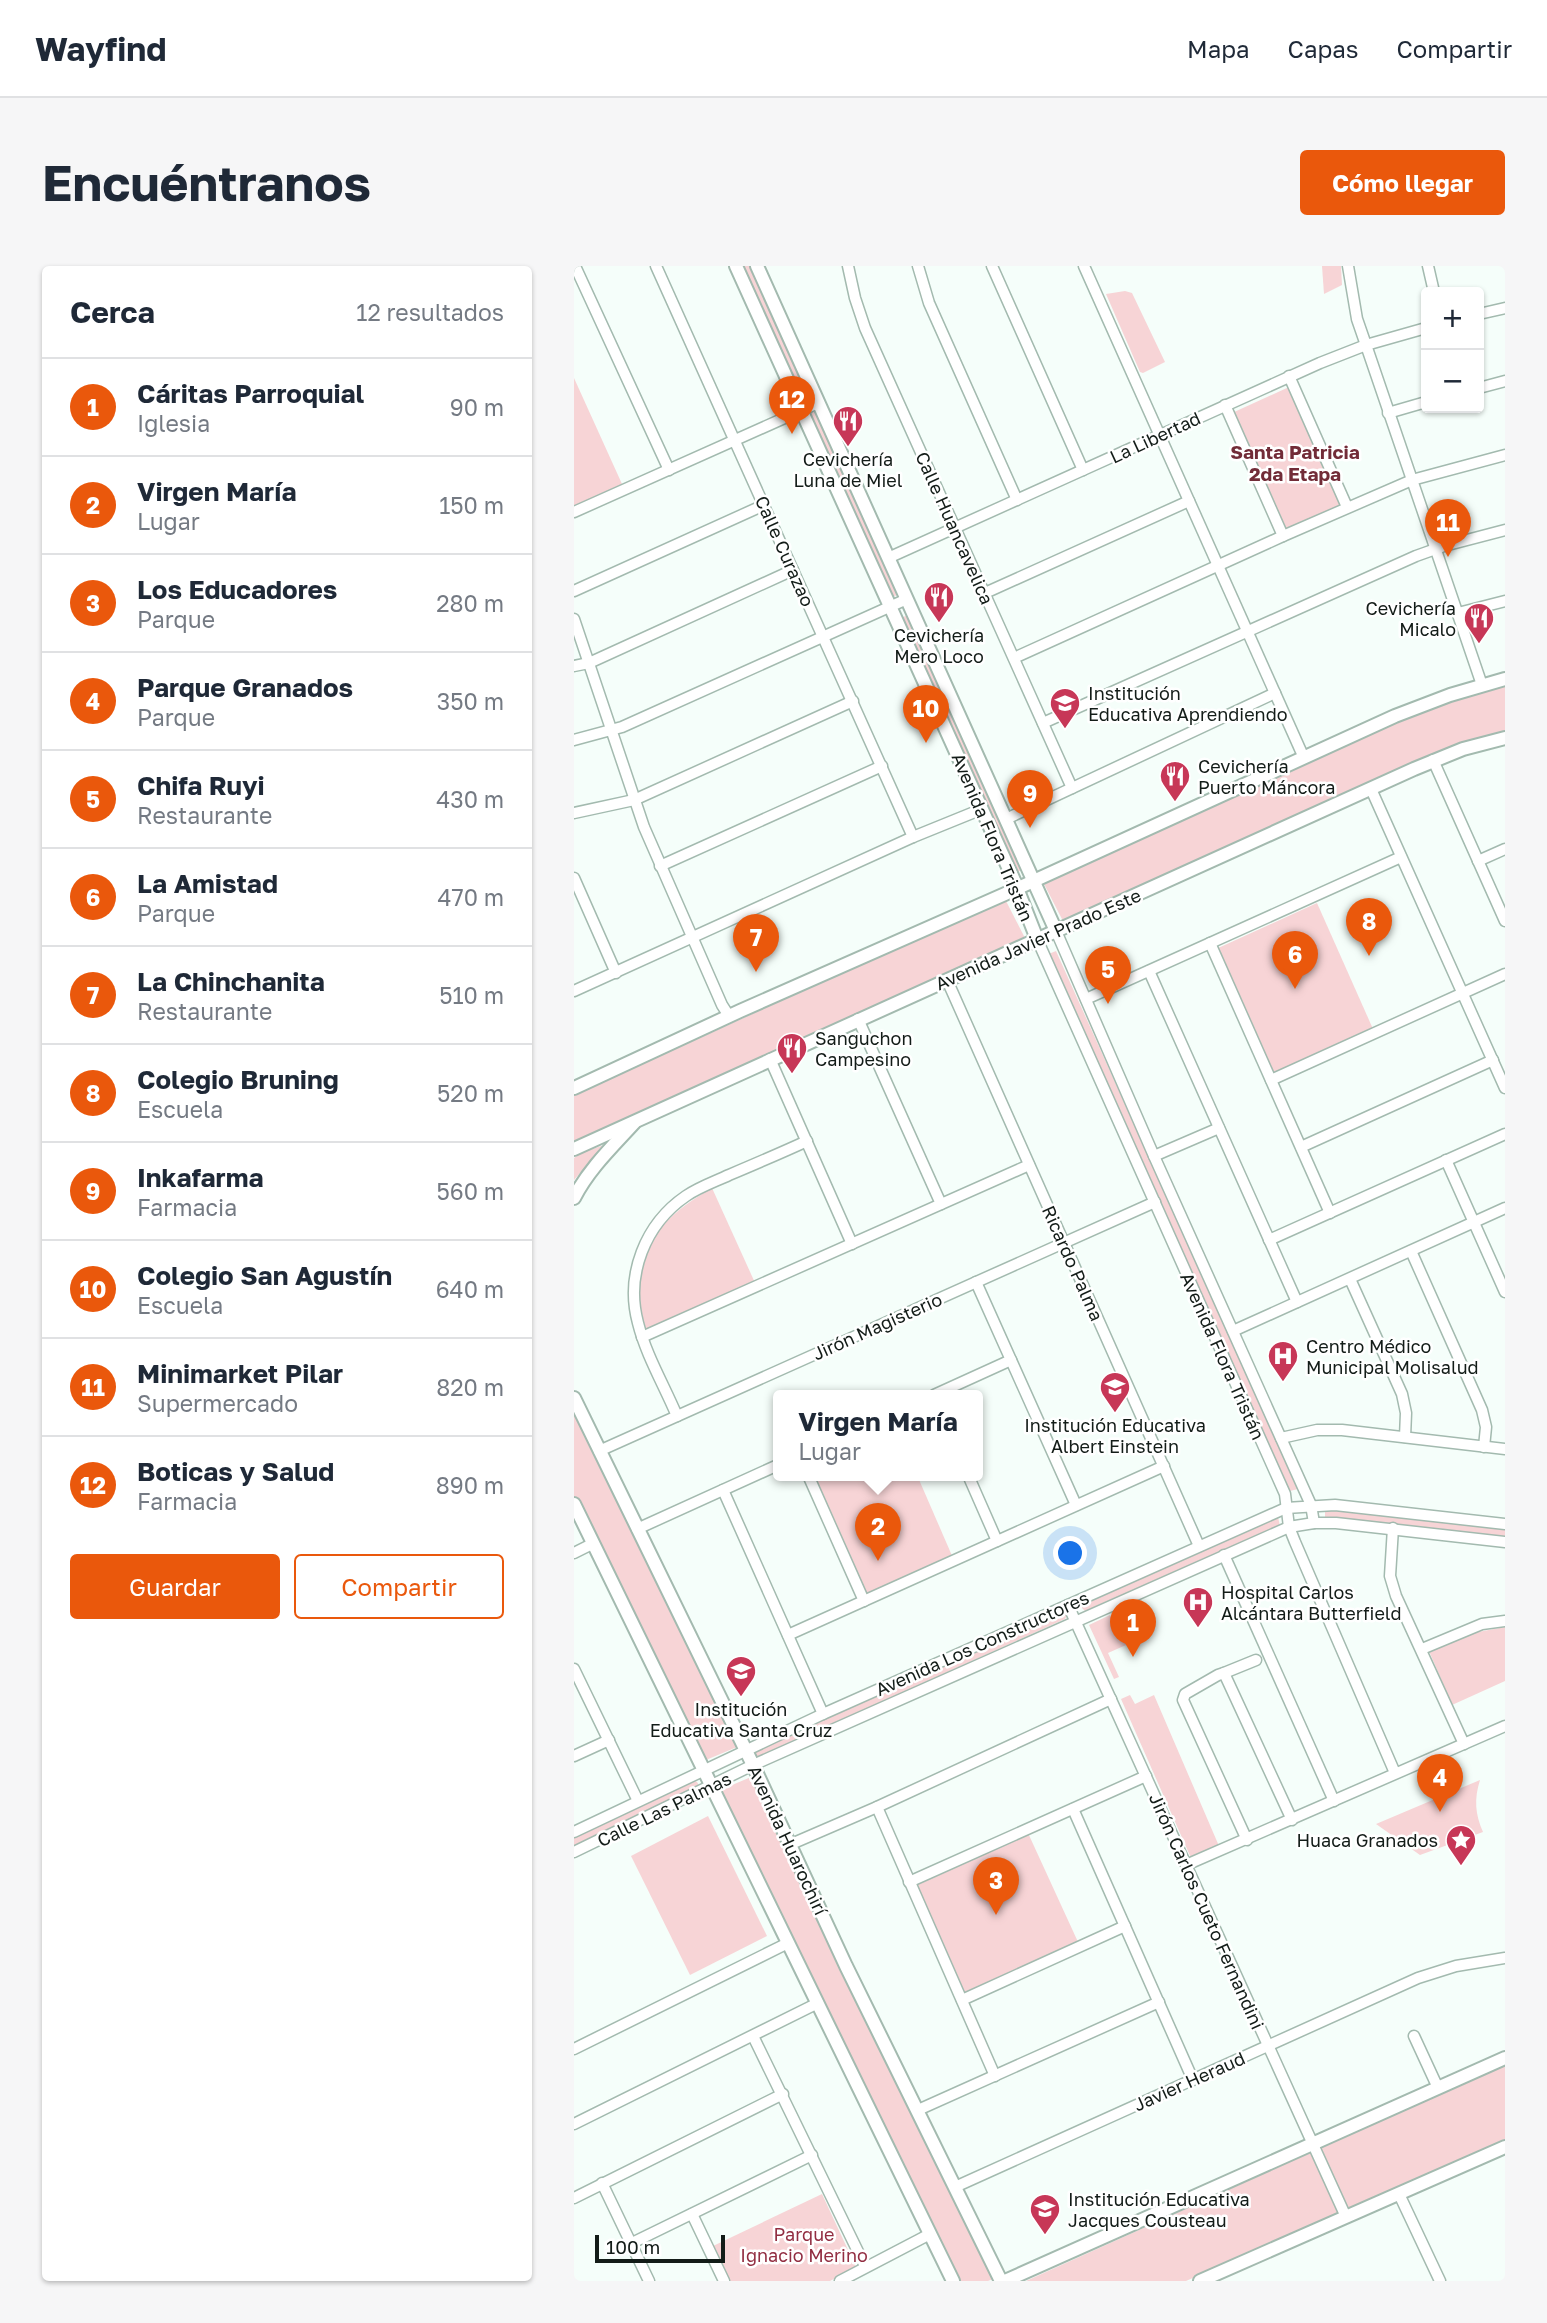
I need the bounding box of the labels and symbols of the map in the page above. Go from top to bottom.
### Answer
pin: 12 [769,376,815,434]
restaurant icon: Cevichería Luna de Miel [831,404,865,448]
street label: La Libertad [1106,406,1204,468]
district label: Santa Patricia 2da Etapa [1230,440,1360,485]
place label: Cevichería Luna de Miel [793,448,903,491]
street label: Calle Huancavelica [911,448,999,608]
street label: Calle Curazao [751,492,819,610]
pin: 11 [1425,499,1471,557]
restaurant icon: Cevichería Mero Loco [922,580,956,624]
place label: Cevichería Micalo [1365,597,1456,640]
restaurant icon: Cevichería Micalo [1462,601,1496,645]
place label: Cevichería Mero Loco [894,624,984,667]
place label: Institución Educativa Aprendiendo [1088,682,1288,725]
pin: 10 [903,685,949,743]
school or university icon: Institución Educativa Aprendiendo [1048,686,1082,730]
street label: Avenida Flora Tristán [948,750,1038,924]
place label: Cevichería Puerto Máncora [1198,755,1335,798]
restaurant icon: Cevichería Puerto Máncora [1158,759,1192,803]
pin: 9 [1007,770,1053,828]
street label: Avenida Javier Prado Este [932,884,1144,994]
pin: 8 [1346,898,1392,956]
pin: 7 [733,914,779,972]
pin: 6 [1272,931,1318,989]
pin: 5 [1085,946,1131,1004]
place label: Sanguchon Campesino [815,1027,912,1070]
restaurant icon: Sanguchon Campesino [775,1031,809,1075]
street label: Ricardo Palma [1038,1202,1108,1324]
street label: Avenida Flora Tristán [1176,1269,1270,1443]
street label: Jirón Magisterio [809,1288,945,1364]
place label: Centro Médico Municipal Molisalud [1306,1335,1479,1378]
hospital icon: Centro Médico Municipal Molisalud [1266,1339,1300,1383]
school or university icon: Institución Educativa Albert Einstein [1098,1370,1132,1414]
place label: Institución Educativa Albert Einstein [1024,1414,1206,1457]
pin: 2 [855,1503,901,1561]
your location [1053,1536,1087,1570]
place label: Hospital Carlos Alcántara Butterfield [1221,1581,1402,1624]
hospital icon: Hospital Carlos Alcántara Butterfield [1181,1585,1215,1629]
street label: Avenida Los Constructores [872,1586,1092,1700]
pin: 1 [1110,1599,1156,1657]
school or university icon: Institución Educativa Santa Cruz [724,1654,758,1698]
place label: Institución Educativa Santa Cruz [650,1698,832,1741]
pin: 4 [1417,1754,1463,1812]
street label: Avenida Huarochirí [744,1762,833,1919]
street label: Calle Las Palmas [593,1767,735,1851]
street label: Jirón Carlos Cueto Fernandini [1145,1790,1269,2032]
place icon: Huaca Granados [1444,1823,1478,1867]
place label: Huaca Granados [1296,1829,1438,1851]
pin: 3 [973,1857,1019,1915]
street label: Javier Heraud [1130,2047,1248,2115]
place label: Institución Educativa Jacques Cousteau [1068,2188,1250,2231]
school or university icon: Institución Educativa Jacques Cousteau [1028,2192,1062,2236]
park label: Parque Ignacio Merino [740,2223,868,2266]
scale bar [595,2232,724,2264]

